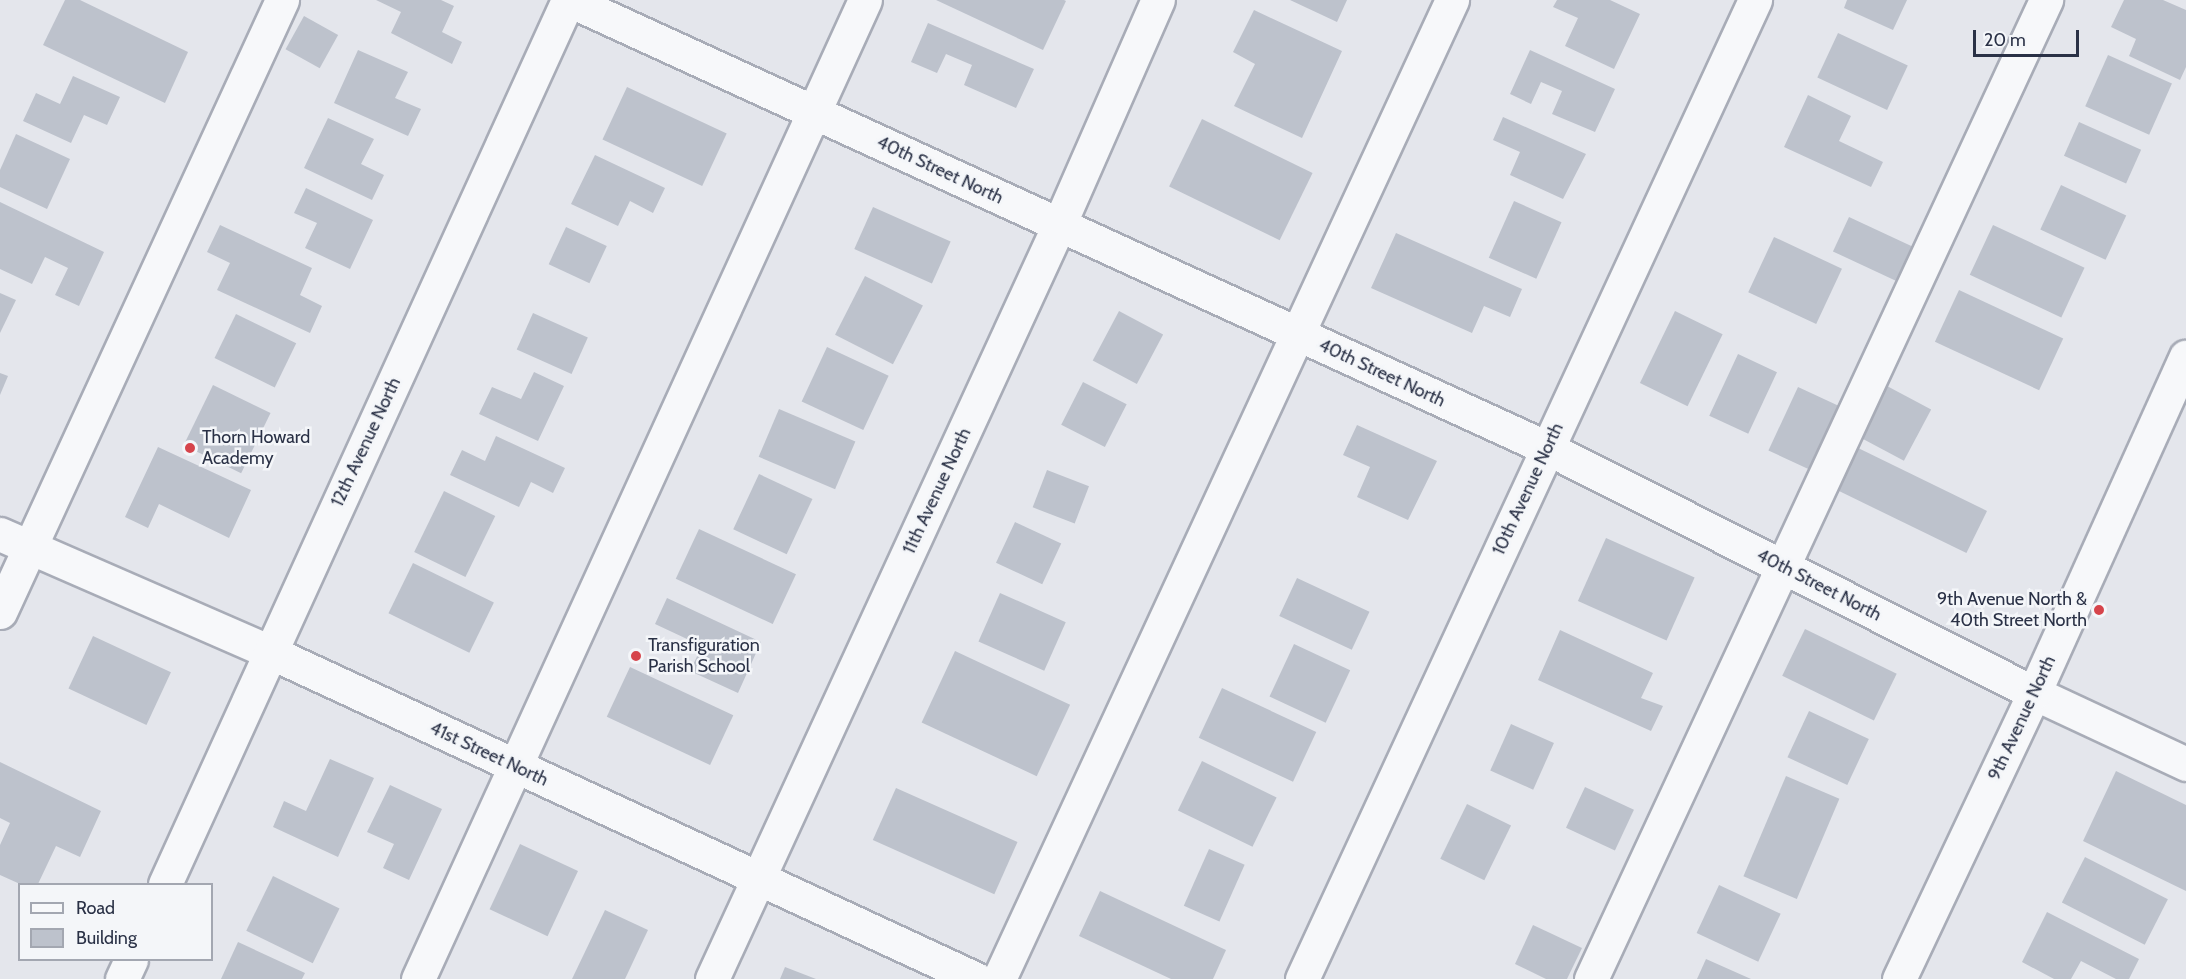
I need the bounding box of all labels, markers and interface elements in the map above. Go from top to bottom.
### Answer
scale bar [1976,18,2082,56]
text: 20 m [1984,29,2026,51]
street label: 40th Street North [873,131,1007,209]
street label: 40th Street North [1315,334,1449,412]
street label: 12th Avenue North [327,374,405,510]
street label: 10th Avenue North [1488,420,1568,558]
street label: 11th Avenue North [898,425,976,557]
place label: Thorn Howard Academy [202,427,310,470]
marker: Thorn Howard Academy [183,441,197,455]
street label: 40th Street North [1753,544,1885,626]
place label: 9th Avenue North & 40th Street North [1937,589,2087,632]
marker: 9th Avenue North & 40th Street North [2092,603,2106,617]
place label: Transfiguration Parish School [648,635,760,678]
marker: Transfiguration Parish School [629,649,643,663]
street label: 9th Avenue North [1984,652,2060,784]
street label: 41st Street North [426,717,552,791]
legend [18,883,213,961]
text: Road [76,897,115,919]
text: Building [76,927,137,949]

